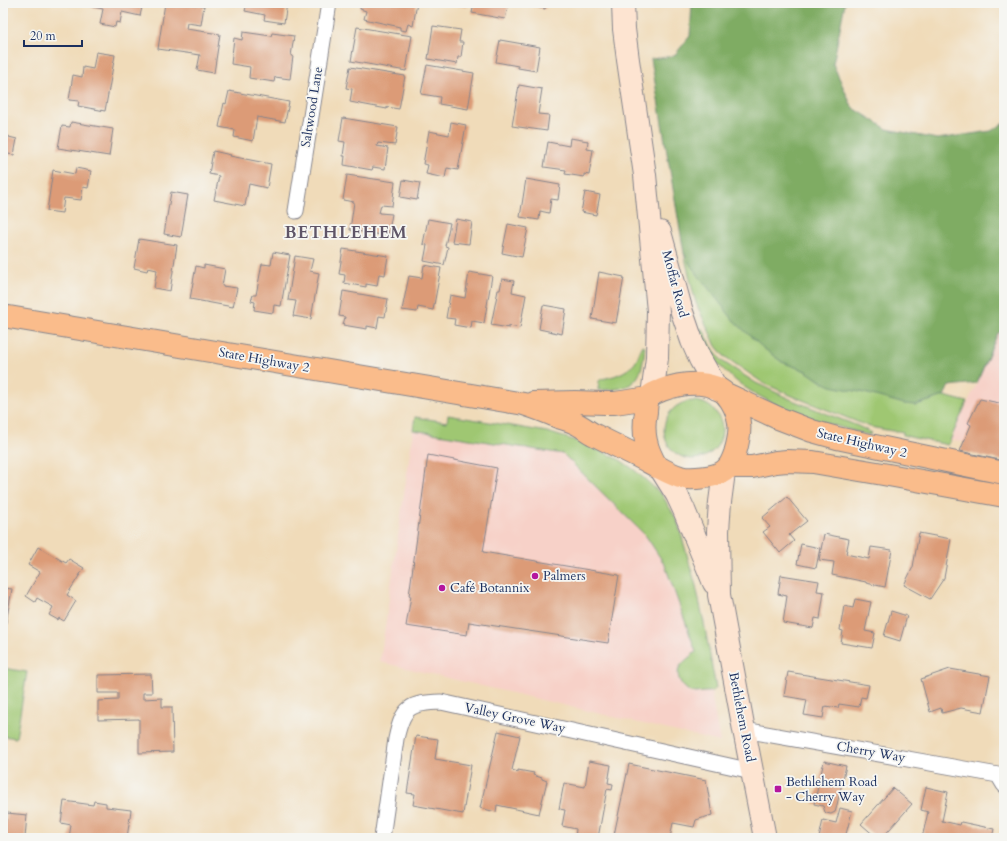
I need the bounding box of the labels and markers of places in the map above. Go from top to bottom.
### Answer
place label: Palmers [543,567,586,585]
marker: Palmers [530,571,540,581]
place label: Café Botannix [450,579,530,597]
marker: Café Botannix [437,583,447,593]
place label: Bethlehem Road - Cherry Way [786,773,877,806]
marker: Bethlehem Road - Cherry Way [773,784,783,794]

